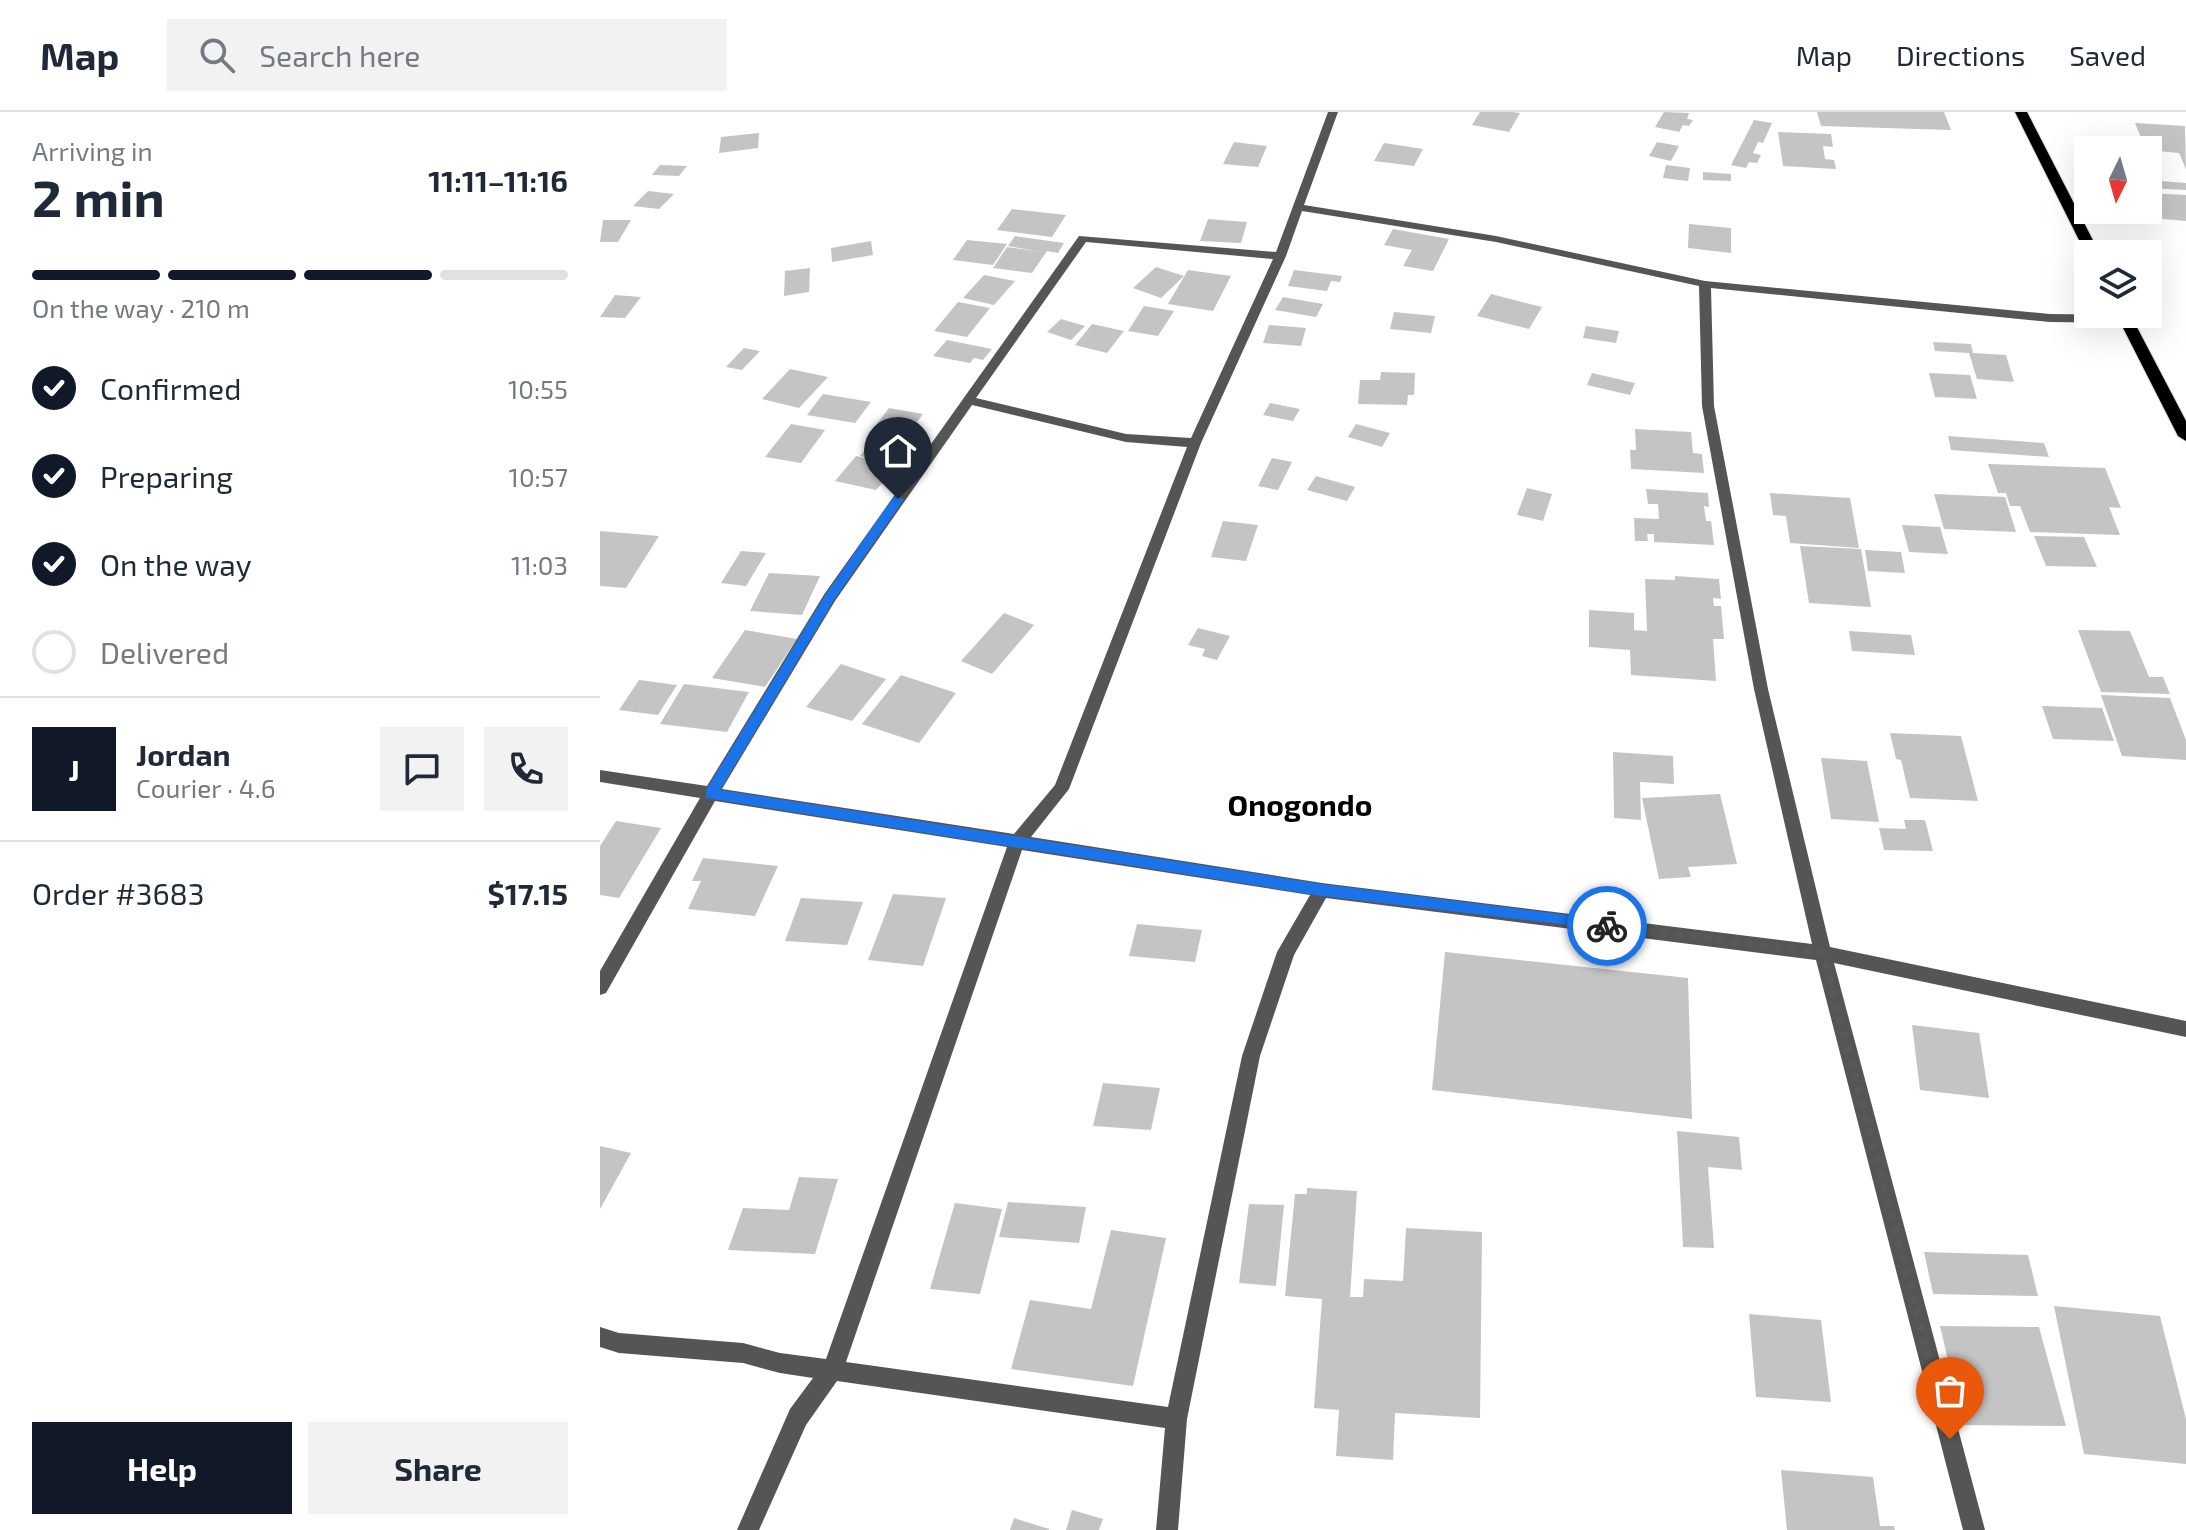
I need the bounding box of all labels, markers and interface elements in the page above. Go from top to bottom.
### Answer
search box [167,19,727,91]
text: Map [40,32,119,78]
icon: search [195,33,239,77]
text: Search here [259,37,420,73]
text: Map [1796,38,1852,72]
text: Directions [1896,38,2025,72]
text: Saved [2069,38,2146,72]
text: Arriving in [32,135,153,166]
north arrow [2074,136,2162,224]
map controls [2074,136,2162,328]
text: 11:11–11:16 [428,162,568,198]
text: 2 min [32,165,165,227]
button: layers [2074,240,2162,328]
text: On the way · 210 m [32,292,250,323]
icon: check [32,366,76,410]
text: Confirmed [100,370,241,406]
text: 10:55 [508,373,568,404]
pin [864,417,932,499]
icon: home [876,429,920,473]
icon: check [32,454,76,498]
text: Preparing [100,458,233,494]
text: 10:57 [509,461,568,492]
icon: check [32,542,76,586]
text: On the way [100,546,252,582]
text: 11:03 [511,549,568,580]
text: Delivered [100,634,229,670]
button: chat [380,727,464,811]
button: phone [484,727,568,811]
text: Jordan [136,736,231,772]
text: J [68,751,80,787]
text: Courier · 4.6 [136,772,276,803]
district label: Onogondo [1228,786,1372,822]
text: Order #3683 [32,875,204,911]
text: $17.15 [488,875,568,911]
courier [1567,886,1647,966]
icon: bike [1585,904,1629,948]
pin [1916,1357,1984,1439]
icon: bag [1928,1369,1972,1413]
button: Help [32,1422,292,1514]
button: Share [308,1422,568,1514]

